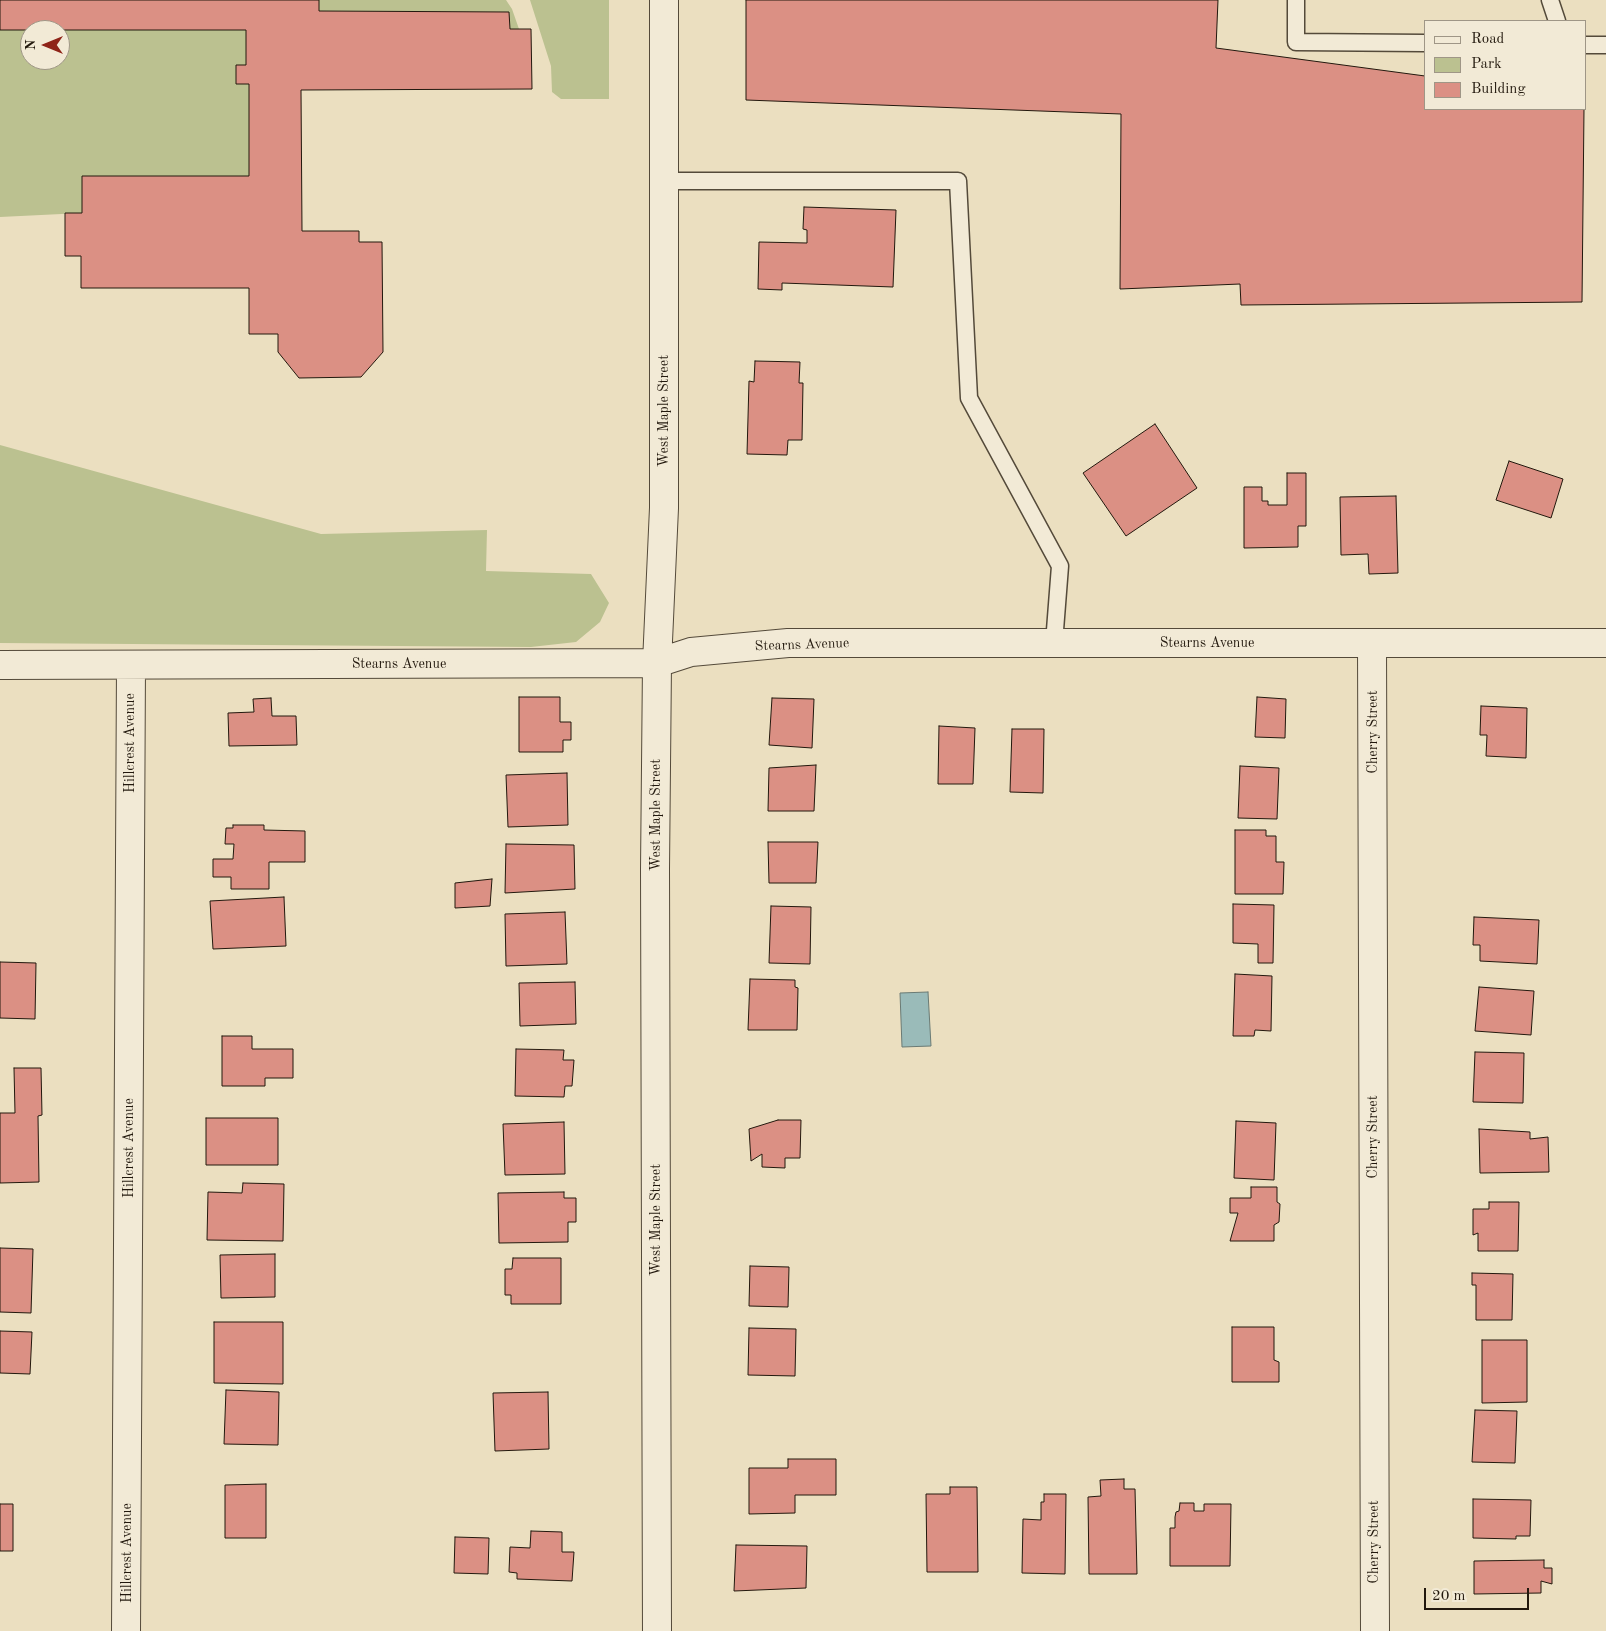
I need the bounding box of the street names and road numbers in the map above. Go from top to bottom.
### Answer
street label: West Maple Street [656,355,672,467]
street label: Stearns Avenue [754,635,850,655]
street label: Stearns Avenue [1160,635,1254,651]
street label: Stearns Avenue [352,656,446,672]
street label: Cherry Street [1365,690,1381,774]
street label: Hillcrest Avenue [122,693,138,793]
street label: West Maple Street [648,759,664,871]
street label: Cherry Street [1365,1095,1381,1179]
street label: Hillcrest Avenue [121,1098,137,1198]
street label: West Maple Street [648,1164,664,1276]
street label: Cherry Street [1366,1500,1382,1584]
street label: Hillcrest Avenue [119,1503,135,1603]

